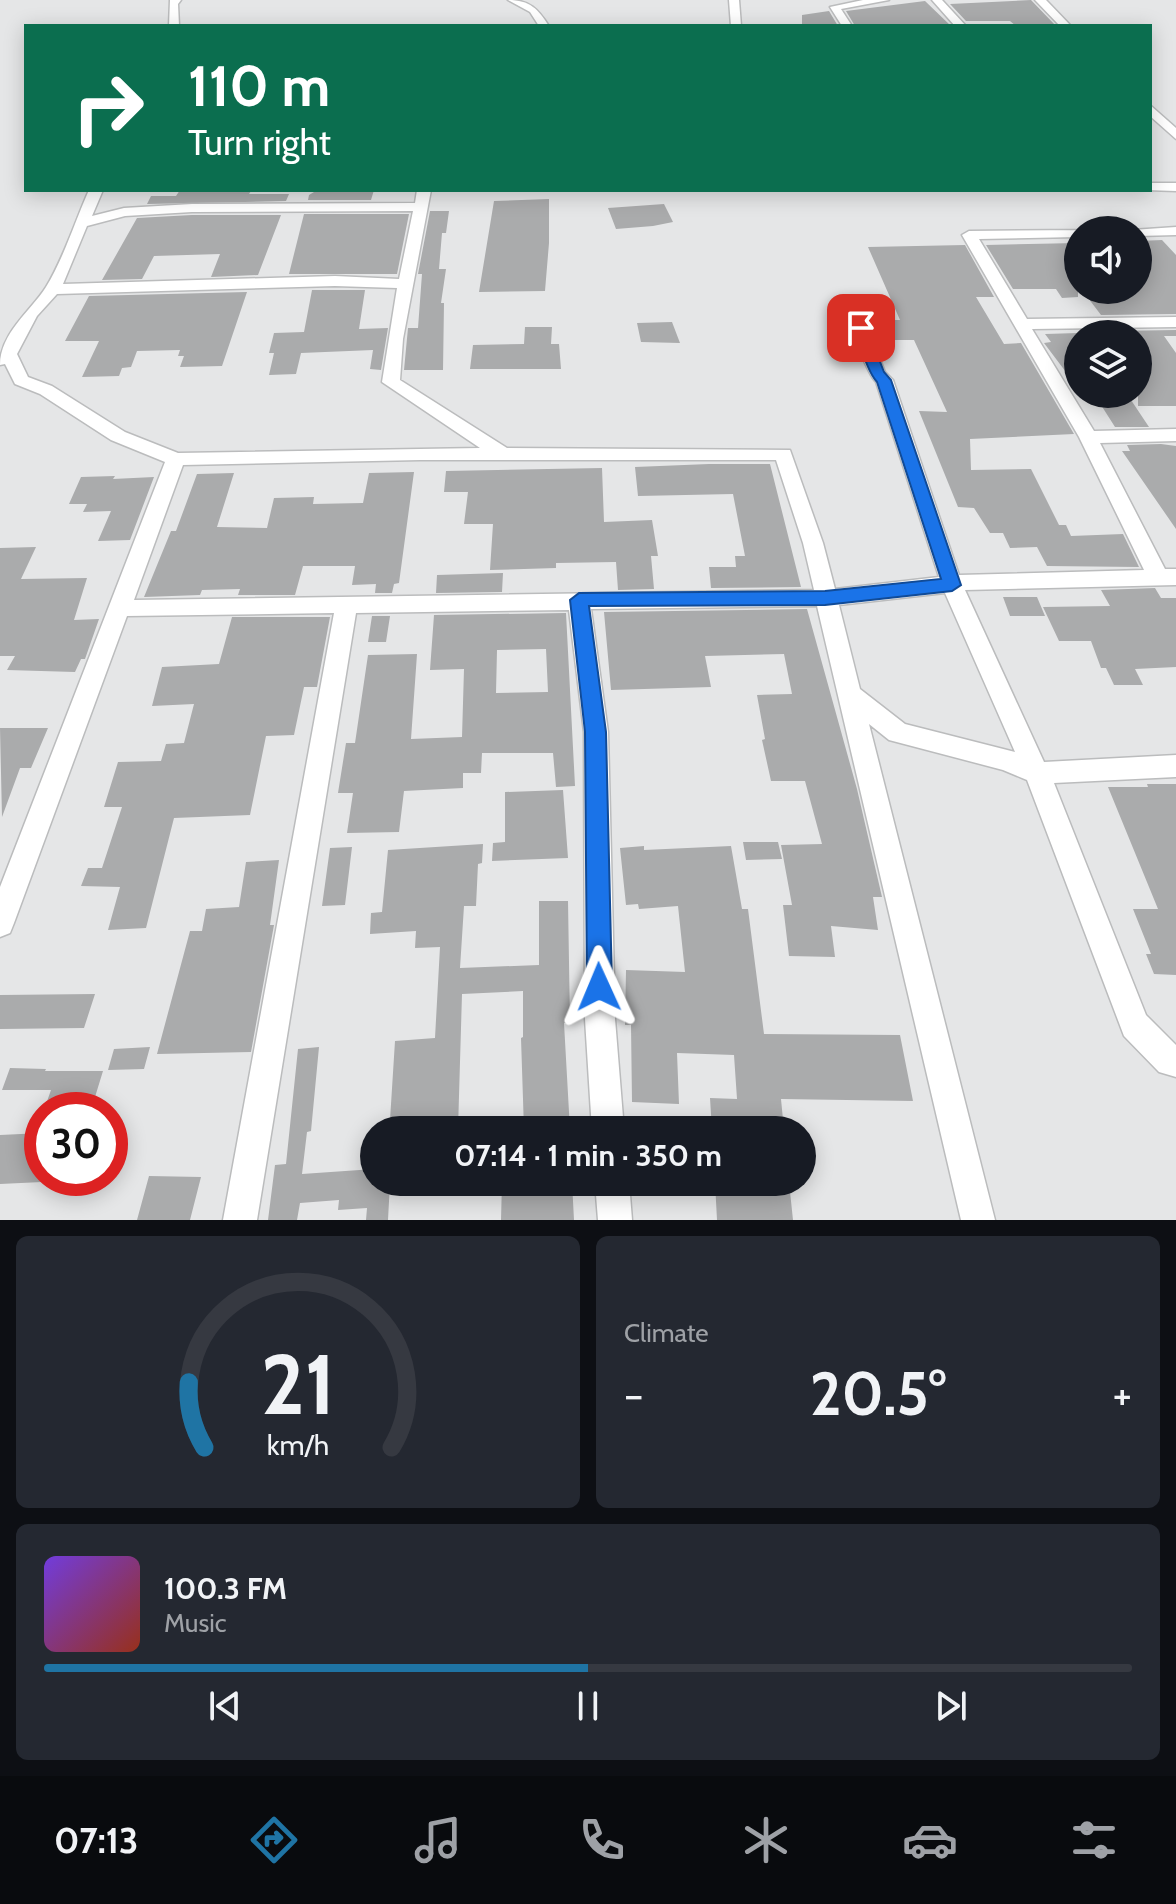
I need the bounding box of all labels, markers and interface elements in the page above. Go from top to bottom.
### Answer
text: 110 m [188,52,330,120]
icon: right [56,56,160,160]
text: Turn right [188,120,331,164]
map controls [1064,216,1152,408]
button: sound [1064,216,1152,304]
pin [827,294,895,362]
icon: arrive [839,306,883,350]
button: layers [1064,320,1152,408]
position arrow [557,945,641,1029]
speed limit sign: 30 [24,1092,128,1196]
text: 07:14 · 1 min · 350 m [454,1137,722,1174]
text: Climate [624,1317,709,1349]
text: 21 [261,1334,335,1435]
text: 20.5° [810,1357,946,1430]
text: − [624,1368,643,1421]
text: + [1113,1368,1132,1421]
text: km/h [267,1427,329,1462]
text: 100.3 FM [164,1570,287,1607]
text: Music [164,1607,227,1639]
icon: previous [203,1684,247,1728]
icon: pause [566,1684,610,1728]
icon: next [929,1684,973,1728]
icon: directions [246,1812,302,1868]
icon: music [410,1812,466,1868]
icon: phone [574,1812,630,1868]
icon: climate [738,1812,794,1868]
icon: car [902,1812,958,1868]
icon: filters [1066,1812,1122,1868]
text: 07:13 [54,1818,138,1862]

